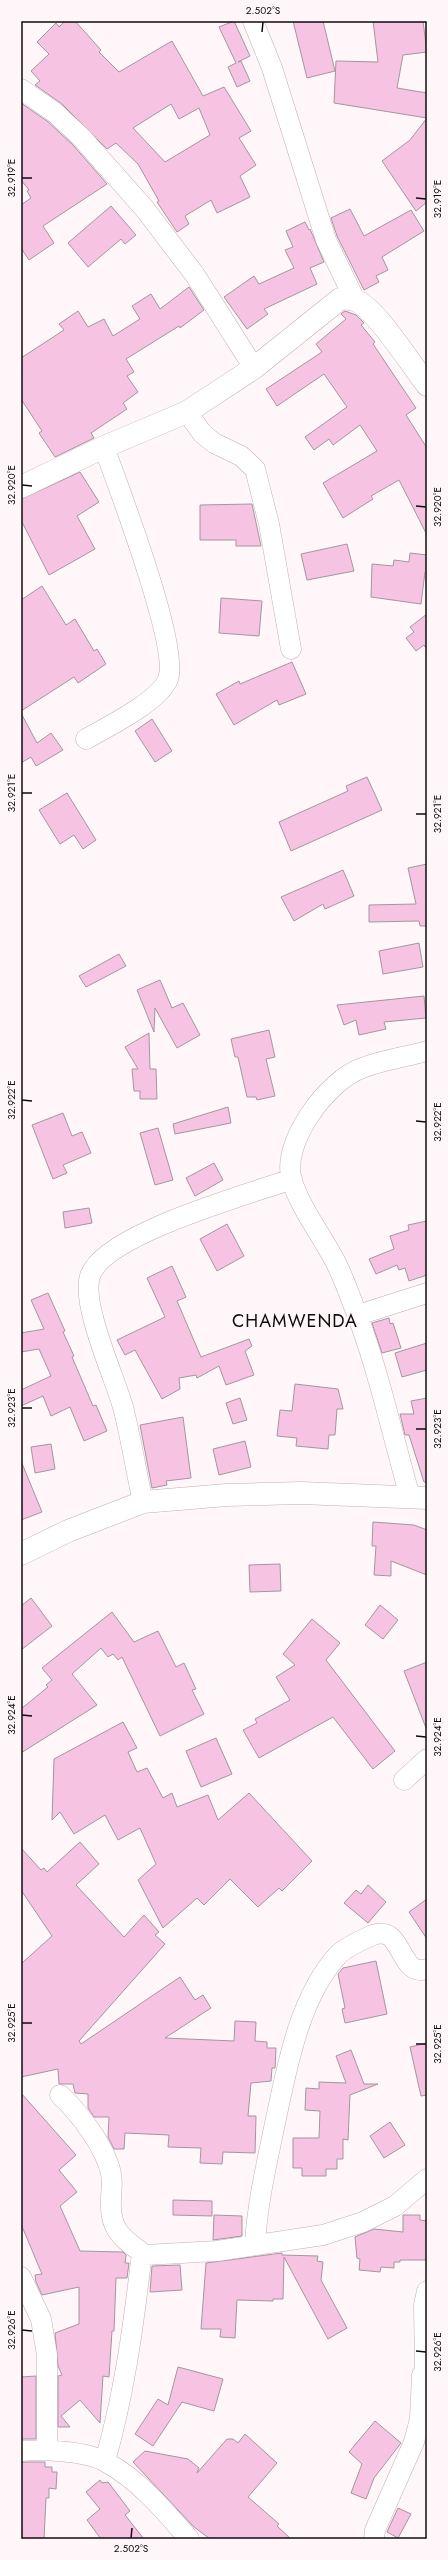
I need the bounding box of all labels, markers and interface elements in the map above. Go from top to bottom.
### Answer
text: 2.502°S [246,3,281,18]
text: 32.919°E [4,159,19,197]
text: 32.919°E [430,180,445,218]
text: 32.920°E [4,465,19,505]
text: 32.920°E [430,487,445,527]
text: 32.921°E [4,774,19,812]
text: 32.921°E [430,795,445,833]
text: 32.922°E [4,1080,19,1120]
text: 32.922°E [430,1102,445,1142]
district label: CHAMWENDA [232,1308,358,1334]
text: 32.923°E [4,1388,19,1428]
text: 32.923°E [430,1409,445,1449]
text: 32.924°E [4,1695,19,1735]
text: 32.924°E [430,1717,445,1757]
text: 32.925°E [4,2003,19,2043]
text: 32.925°E [430,2024,445,2064]
text: 32.926°E [4,2310,19,2350]
text: 32.926°E [430,2332,445,2372]
text: 2.502°S [114,2541,149,2556]

